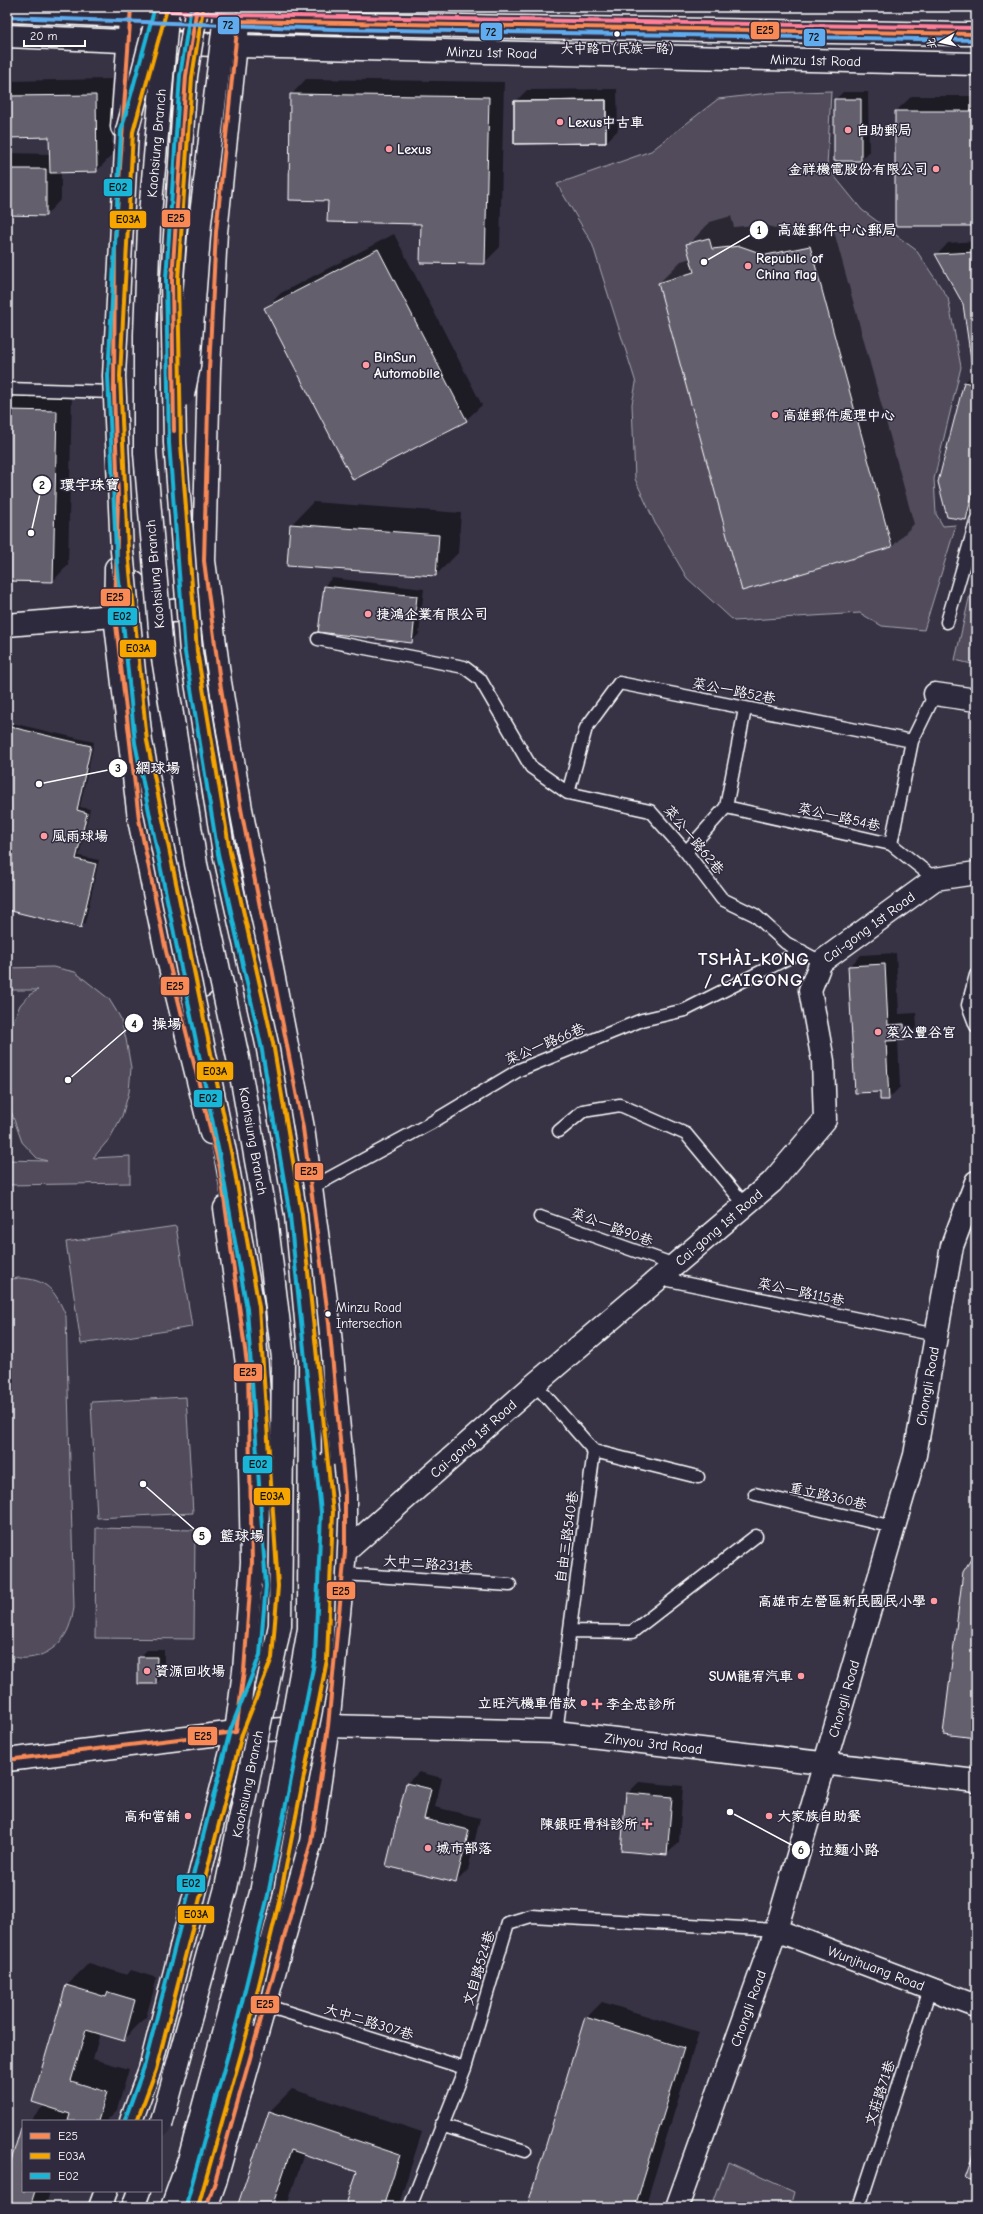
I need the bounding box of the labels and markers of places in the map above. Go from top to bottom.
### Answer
marker: 大中路口(民族一路) [612,29,622,39]
place label: 大中路口(民族一路) [561,41,674,56]
place label: Lexus中古車 [568,114,644,131]
marker: Lexus中古車 [555,117,565,127]
place label: 自助郵局 [856,122,912,139]
marker: 自助郵局 [843,125,853,135]
place label: Lexus [397,141,431,158]
marker: Lexus [384,144,394,154]
place label: 金祥機電股份有限公司 [788,161,928,178]
marker: 金祥機電股份有限公司 [931,164,941,174]
callout: 高雄郵件中心郵局 [749,216,905,243]
place label: Republic of China flag [756,250,823,283]
marker: Republic of China flag [743,261,753,271]
place label: BinSun Automobile [374,349,440,382]
marker: BinSun Automobile [361,360,371,370]
place label: 高雄郵件處理中心 [783,407,895,424]
marker: 高雄郵件處理中心 [770,410,780,420]
callout: 環宇珠寶 [32,471,128,498]
place label: 捷鴻企業有限公司 [376,606,488,623]
marker: 捷鴻企業有限公司 [363,609,373,619]
callout: 網球場 [108,754,189,781]
place label: 風雨球場 [52,828,108,845]
marker: 風雨球場 [39,831,49,841]
callout: 操場 [124,1010,190,1037]
place label: 菜公豐谷宮 [886,1024,956,1041]
marker: 菜公豐谷宮 [873,1027,883,1037]
place label: Minzu Road Intersection [336,1300,402,1331]
marker: Minzu Road Intersection [323,1309,333,1319]
callout: 籃球場 [192,1522,273,1549]
place label: 高雄市左營區新民國民小學 [758,1593,926,1610]
marker: 高雄市左營區新民國民小學 [929,1596,939,1606]
place label: 資源回收場 [155,1663,225,1680]
marker: 資源回收場 [142,1666,152,1676]
place label: SUM龍宥汽車 [709,1668,793,1685]
marker: SUM龍宥汽車 [796,1671,806,1681]
place label: 立旺汽機車借款 [478,1695,577,1712]
place label: 李全忠診所 [606,1696,676,1713]
marker: 立旺汽機車借款 [579,1698,589,1708]
marker: 李全忠診所 [591,1698,603,1710]
place label: 高和當舖 [124,1808,180,1825]
place label: 大家族自助餐 [777,1808,861,1825]
marker: 高和當舖 [183,1811,193,1821]
marker: 大家族自助餐 [764,1811,774,1821]
place label: 陳銀旺骨科診所 [540,1816,638,1833]
marker: 陳銀旺骨科診所 [641,1818,653,1830]
callout: 拉麵小路 [791,1836,887,1863]
place label: 城市部落 [436,1840,492,1857]
marker: 城市部落 [423,1843,433,1853]

